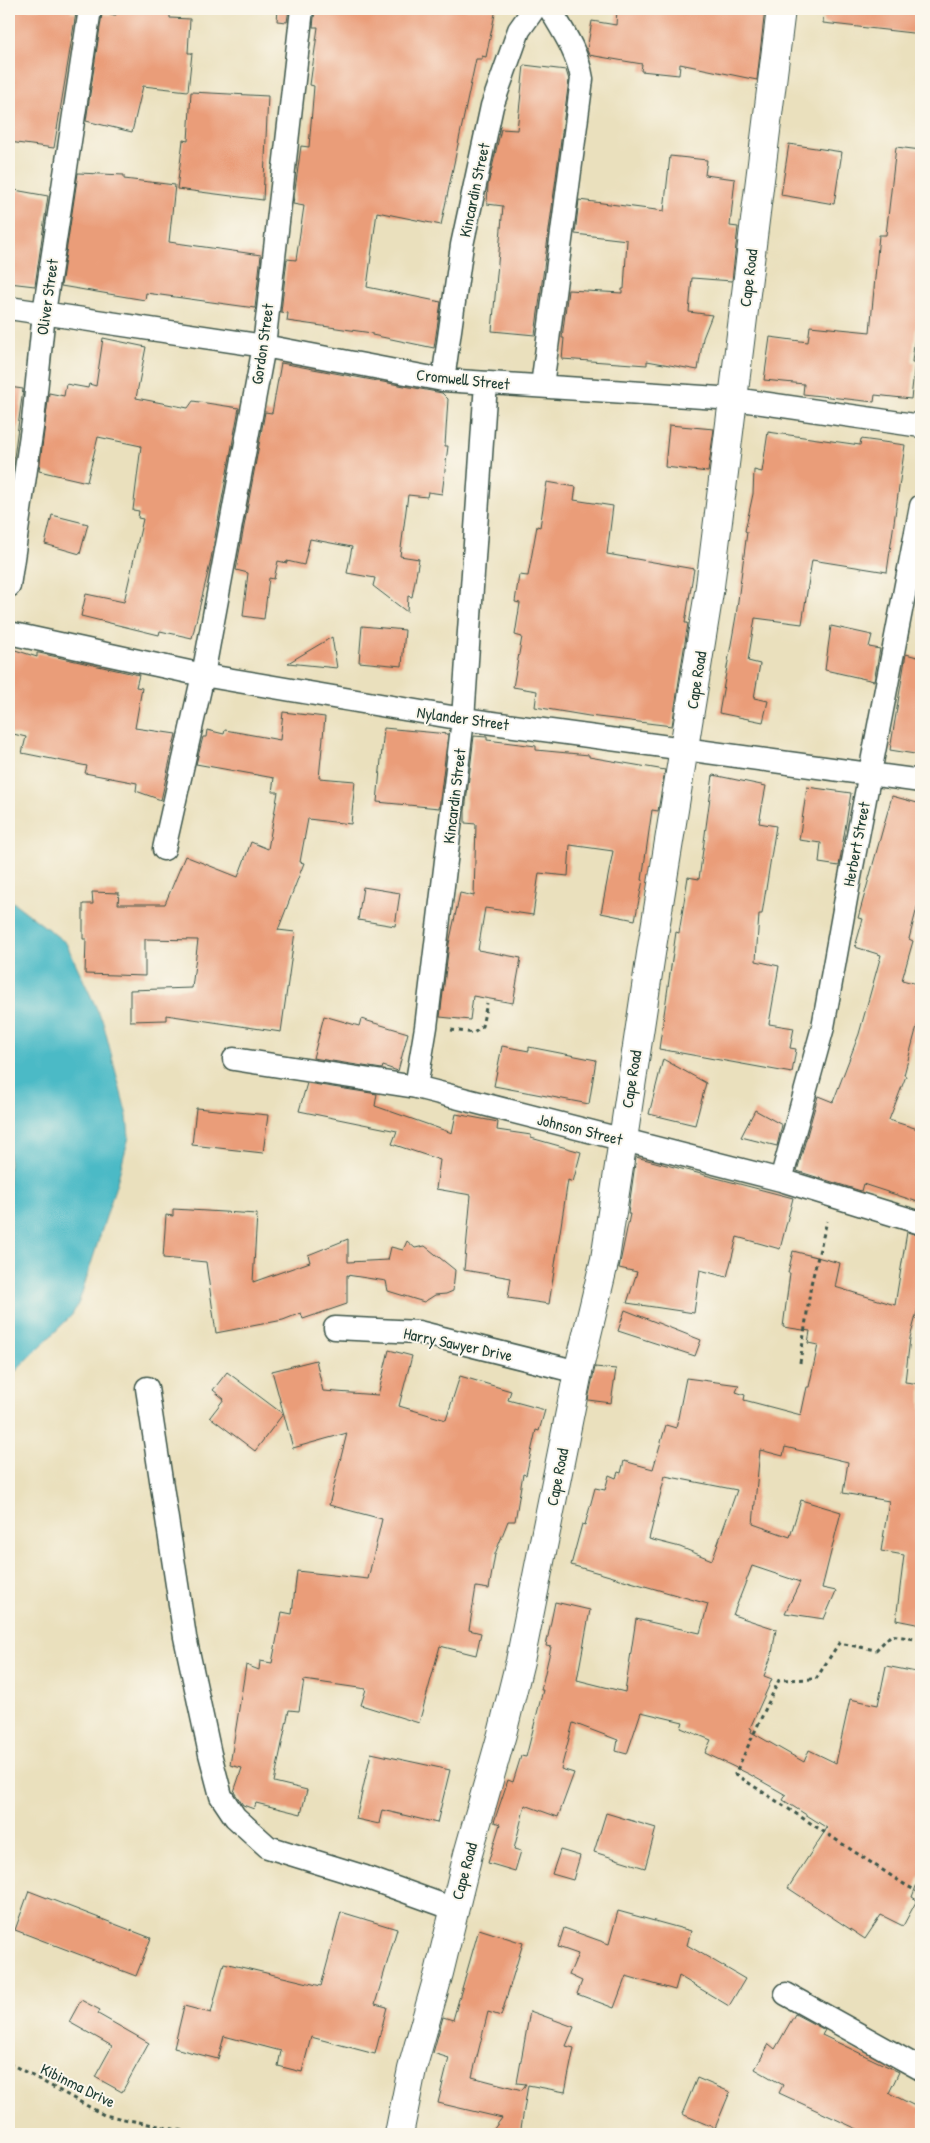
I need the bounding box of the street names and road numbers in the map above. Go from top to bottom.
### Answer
street label: Kincardin Street [453,140,495,239]
street label: Cape Road [734,248,762,308]
street label: Oliver Street [31,257,63,336]
street label: Gordon Street [245,302,279,386]
street label: Cromwell Street [415,363,511,395]
street label: Cape Road [681,650,711,710]
street label: Nylander Street [416,701,511,735]
street label: Kincardin Street [437,747,471,845]
street label: Herbert Street [837,799,875,888]
street label: Cape Road [616,1049,646,1109]
street label: Johnson Street [535,1108,625,1150]
street label: Harry Sawyer Drive [402,1322,515,1366]
street label: Cape Road [541,1446,573,1508]
street label: Cape Road [446,1840,482,1902]
street label: Kibinma Drive [37,2058,119,2113]

